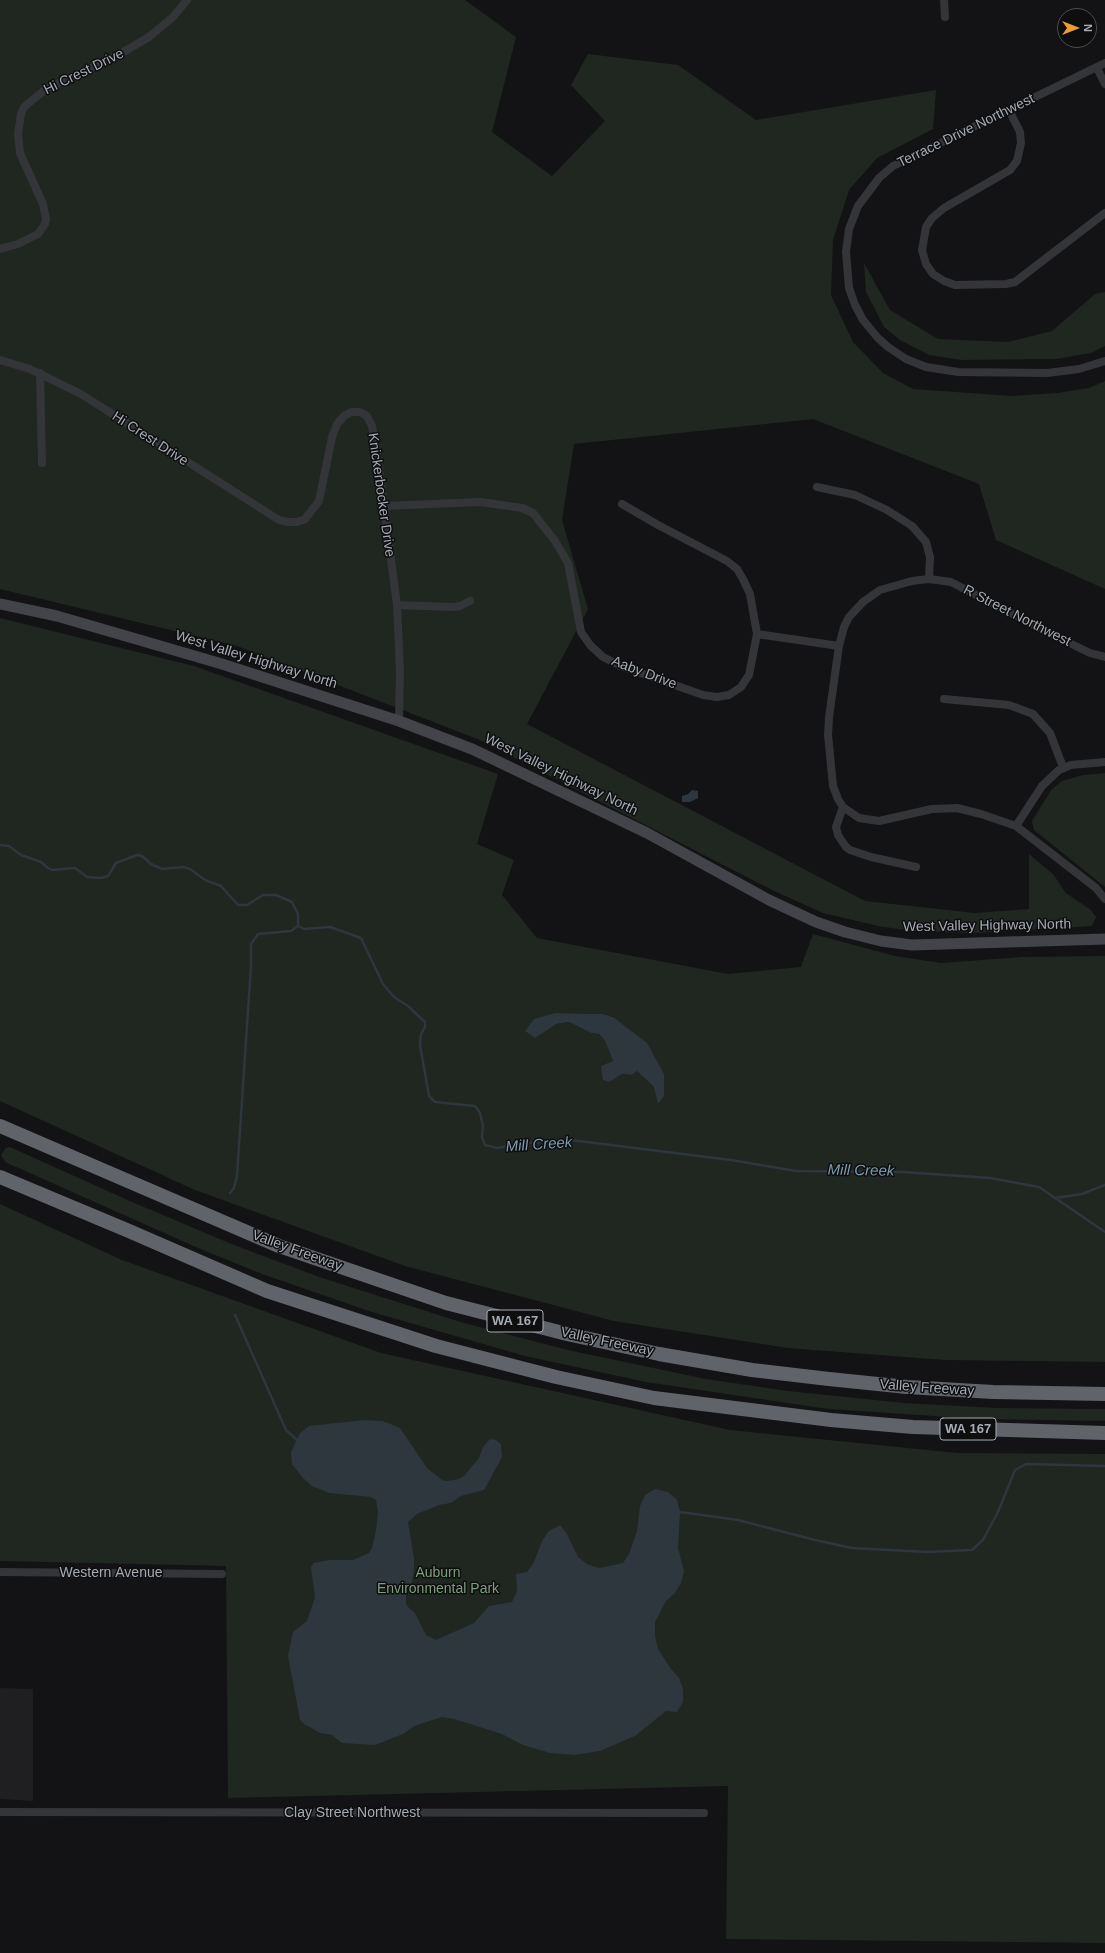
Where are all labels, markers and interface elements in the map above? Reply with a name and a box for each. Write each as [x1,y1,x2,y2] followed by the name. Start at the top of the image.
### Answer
[1057,8,1097,48] north arrow
[1082,24,1094,32] text: N
[41,45,127,99] street label: Hi Crest Drive
[895,91,1037,171] street label: Terrace Drive Northwest
[109,408,191,470] street label: Hi Crest Drive
[364,432,398,558] street label: Knickerbocker Drive
[961,582,1073,650] street label: R Street Northwest
[173,627,339,693] street label: West Valley Highway North
[609,653,679,693] street label: Aaby Drive
[482,731,640,819] street label: West Valley Highway North
[903,916,1071,936] street label: West Valley Highway North
[505,1134,573,1156] water label: Mill Creek
[828,1161,894,1181] water label: Mill Creek
[250,1227,344,1275] street label: Valley Freeway
[487,1310,543,1332] road number: WA 167
[559,1324,655,1360] street label: Valley Freeway
[879,1376,975,1400] street label: Valley Freeway
[940,1418,996,1440] road number: WA 167
[60,1565,162,1581] street label: Western Avenue
[377,1565,499,1598] park label: Auburn Environmental Park
[284,1805,420,1821] street label: Clay Street Northwest

